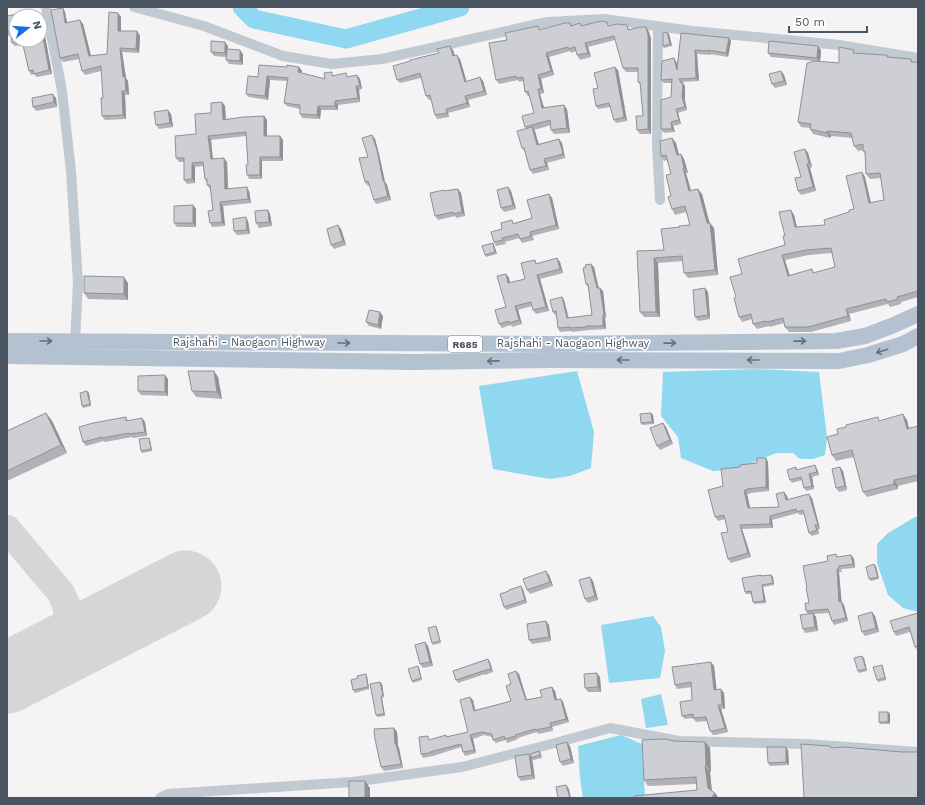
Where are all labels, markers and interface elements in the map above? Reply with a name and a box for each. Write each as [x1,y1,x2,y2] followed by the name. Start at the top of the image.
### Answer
[8,8,48,48] north arrow
[789,8,867,34] scale bar
[795,15,825,29] text: 50 m
[30,19,44,31] text: N
[173,336,326,349] street label: Rajshahi - Naogaon Highway
[448,336,482,352] road number: R685
[39,337,52,345] one-way arrow
[497,337,650,350] street label: Rajshahi - Naogaon Highway
[793,337,806,345] one-way arrow
[337,339,350,347] one-way arrow
[663,339,676,347] one-way arrow
[876,348,889,355] one-way arrow
[617,356,630,364] one-way arrow
[747,356,760,364] one-way arrow
[487,357,500,364] one-way arrow

